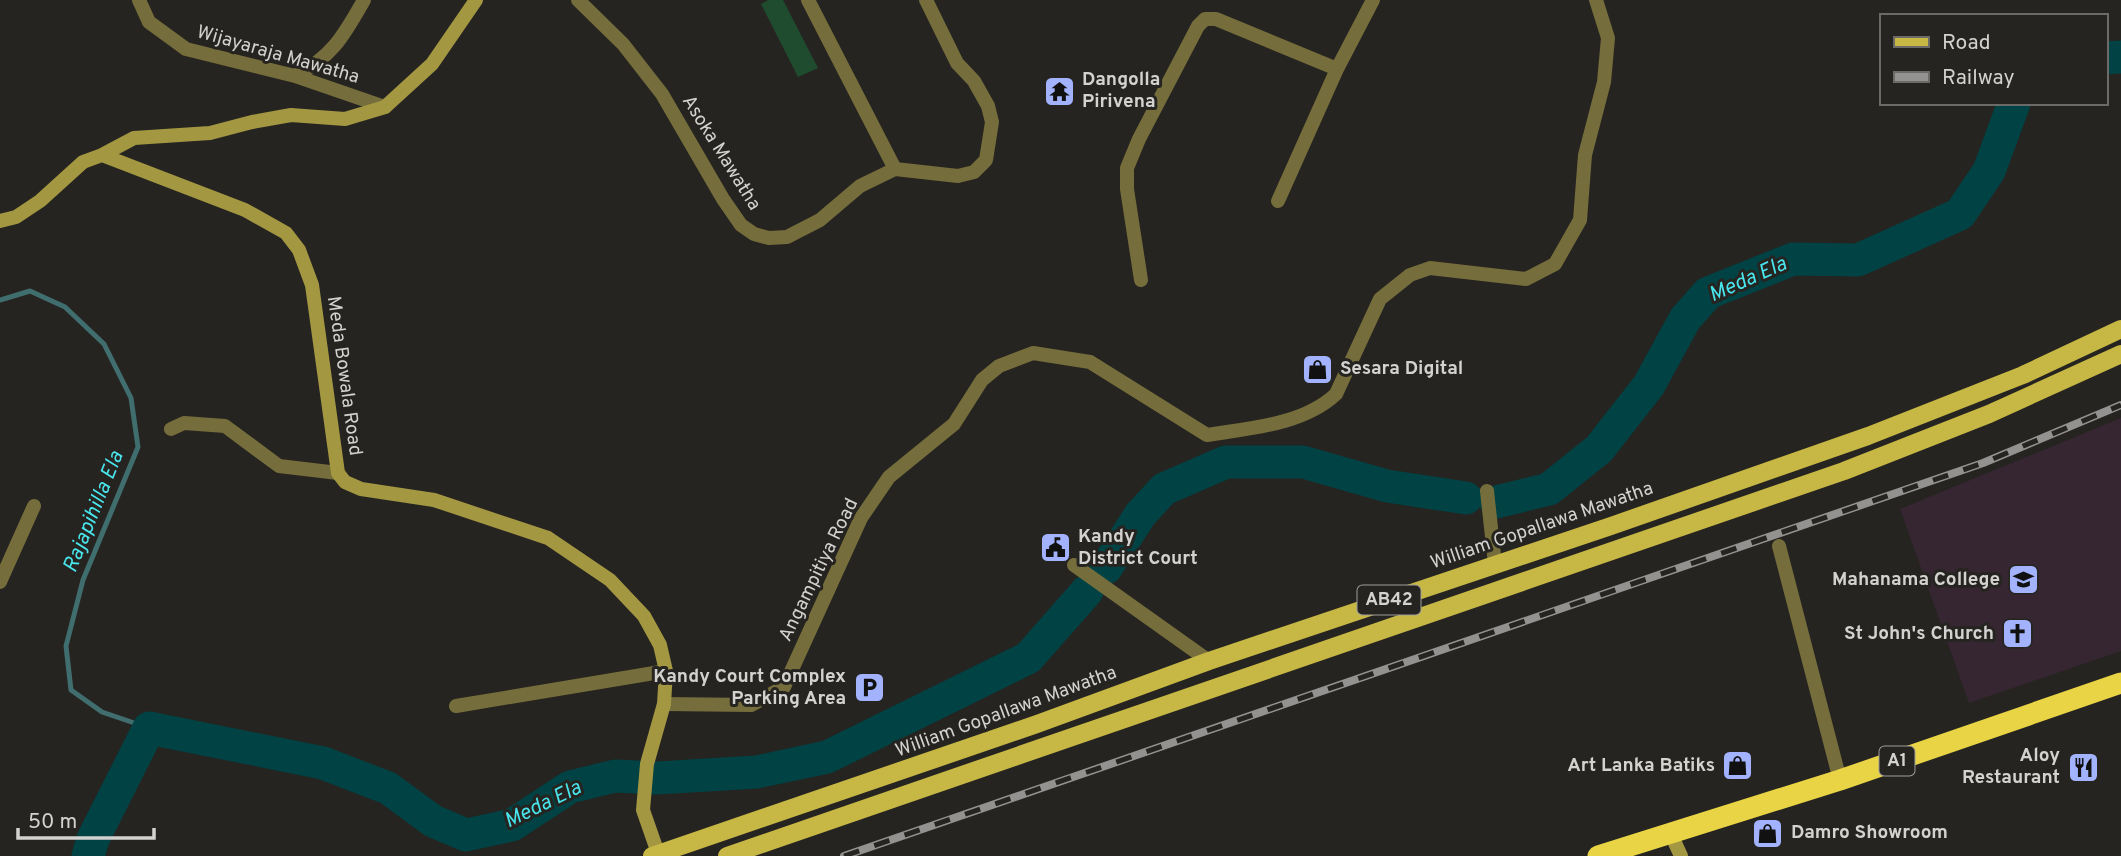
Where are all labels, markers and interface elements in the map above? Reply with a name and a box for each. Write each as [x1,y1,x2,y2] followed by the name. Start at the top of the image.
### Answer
[1880,14,2107,105] legend
[194,20,362,90] street label: Wijayaraja Mawatha
[1942,30,1991,57] text: Road
[1942,65,2015,92] text: Railway
[1082,68,1160,114] place label: Dangolla Pirivena
[1042,74,1076,108] temple icon: Dangolla Pirivena
[676,91,766,215] street label: Asoka Mawatha
[1705,251,1791,309] water label: Meda Ela
[321,295,367,457] street label: Meda Bowala Road
[1300,352,1334,386] shop icon: Sesara Digital
[1340,357,1463,381] place label: Sesara Digital
[57,447,131,577] water label: Rajapihilla Ela
[1428,477,1656,575] street label: William Gopallawa Mawatha
[774,494,864,646] street label: Angampitiya Road
[1078,525,1198,571] place label: Kandy District Court
[1038,531,1072,565] public building icon: Kandy District Court
[2006,563,2040,597] school or university icon: Mahanama College
[1832,568,2000,592] place label: Mahanama College
[1358,586,1420,614] road number: AB42
[2000,617,2034,651] church icon: St John's Church
[1844,622,1994,646] place label: St John's Church
[892,661,1120,763] street label: William Gopallawa Mawatha
[653,665,846,711] place label: Kandy Court Complex Parking Area
[852,671,886,705] parking icon: Kandy Court Complex Parking Area
[1962,744,2060,790] place label: Aloy Restaurant
[1880,746,1914,776] road number: A1
[1721,749,1755,783] shop icon: Art Lanka Batiks
[2066,750,2100,784] restaurant icon: Aloy Restaurant
[1567,754,1715,778] place label: Art Lanka Batiks
[500,775,586,835] water label: Meda Ela
[18,796,154,840] scale bar
[28,809,77,836] text: 50 m
[1751,816,1785,850] shop icon: Damro Showroom
[1791,821,1948,845] place label: Damro Showroom

